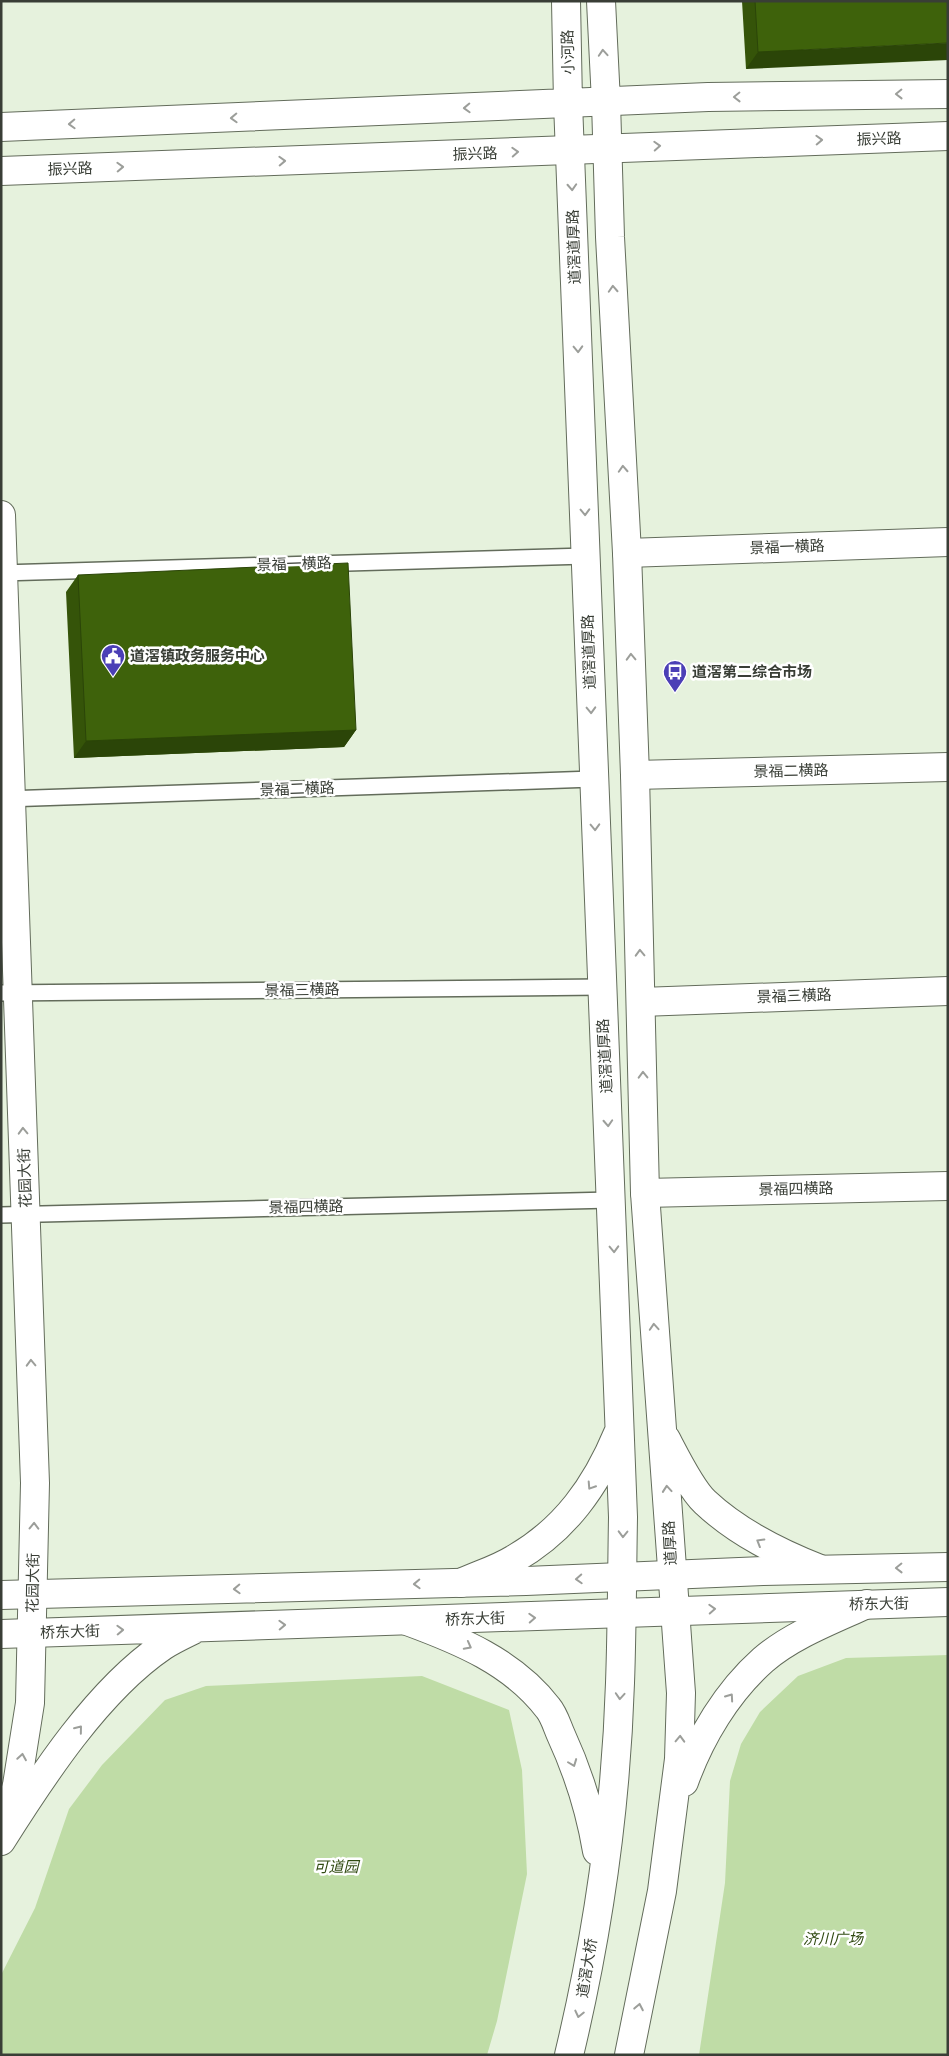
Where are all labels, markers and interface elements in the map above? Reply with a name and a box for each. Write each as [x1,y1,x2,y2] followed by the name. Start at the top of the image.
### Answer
[559,29,577,75] street label: 小河路
[598,49,609,57] one-way arrow
[895,89,902,99] one-way arrow
[732,92,740,102] one-way arrow
[462,103,470,113] one-way arrow
[230,112,238,123] one-way arrow
[68,119,76,130] one-way arrow
[856,129,902,149] street label: 振兴路
[816,135,824,146] one-way arrow
[653,141,661,152] one-way arrow
[452,144,498,164] street label: 振兴路
[511,147,519,158] one-way arrow
[279,156,287,167] one-way arrow
[47,159,93,179] street label: 振兴路
[116,162,124,172] one-way arrow
[566,183,577,191] one-way arrow
[564,209,584,285] street label: 道滘道厚路
[608,285,619,293] one-way arrow
[573,346,584,354] one-way arrow
[617,465,628,473] one-way arrow
[579,508,590,516] one-way arrow
[749,537,825,557] street label: 景福一横路
[256,554,332,574] street label: 景福一横路
[579,614,599,690] street label: 道滘道厚路
[100,643,126,677] public building icon: 道滘镇政务服务中心
[130,647,265,665] place label: 道滘镇政务服务中心
[626,652,636,660] one-way arrow
[662,659,688,693] bus stop icon: 道滘第二综合市场
[692,663,812,681] place label: 道滘第二综合市场
[586,706,596,714] one-way arrow
[753,761,829,781] street label: 景福二横路
[259,779,335,799] street label: 景福二横路
[590,824,601,832] one-way arrow
[635,949,645,956] one-way arrow
[264,980,340,1000] street label: 景福三横路
[756,986,832,1006] street label: 景福三横路
[594,1018,616,1094] street label: 道滘道厚路
[638,1070,648,1078] one-way arrow
[603,1120,613,1128] one-way arrow
[18,1126,29,1134] one-way arrow
[15,1148,35,1208] street label: 花园大街
[758,1179,834,1199] street label: 景福四横路
[268,1197,344,1217] street label: 景福四横路
[608,1245,619,1253] one-way arrow
[649,1323,660,1331] one-way arrow
[26,1359,36,1366] one-way arrow
[588,1481,597,1490] one-way arrow
[661,1485,672,1493] one-way arrow
[660,1520,680,1566] street label: 道厚路
[29,1521,39,1529] one-way arrow
[618,1530,628,1538] one-way arrow
[757,1538,766,1548] one-way arrow
[23,1553,43,1613] street label: 花园大街
[895,1563,902,1573] one-way arrow
[575,1573,583,1584] one-way arrow
[413,1579,420,1589] one-way arrow
[233,1584,240,1594] one-way arrow
[849,1594,909,1614] street label: 桥东大街
[708,1604,716,1615] one-way arrow
[445,1609,505,1629] street label: 桥东大街
[529,1612,537,1623] one-way arrow
[279,1620,287,1631] one-way arrow
[40,1622,100,1642] street label: 桥东大街
[116,1625,124,1635] one-way arrow
[463,1640,472,1650] one-way arrow
[614,1692,625,1700] one-way arrow
[724,1693,733,1702] one-way arrow
[74,1726,82,1735] one-way arrow
[675,1734,685,1742] one-way arrow
[16,1753,26,1762] one-way arrow
[567,1758,578,1767] one-way arrow
[313,1858,360,1876] park label: 可道园
[803,1930,865,1948] park label: 济川广场
[573,1937,601,1999] street label: 道滘大桥
[634,2003,644,2012] one-way arrow
[574,2010,585,2019] one-way arrow

